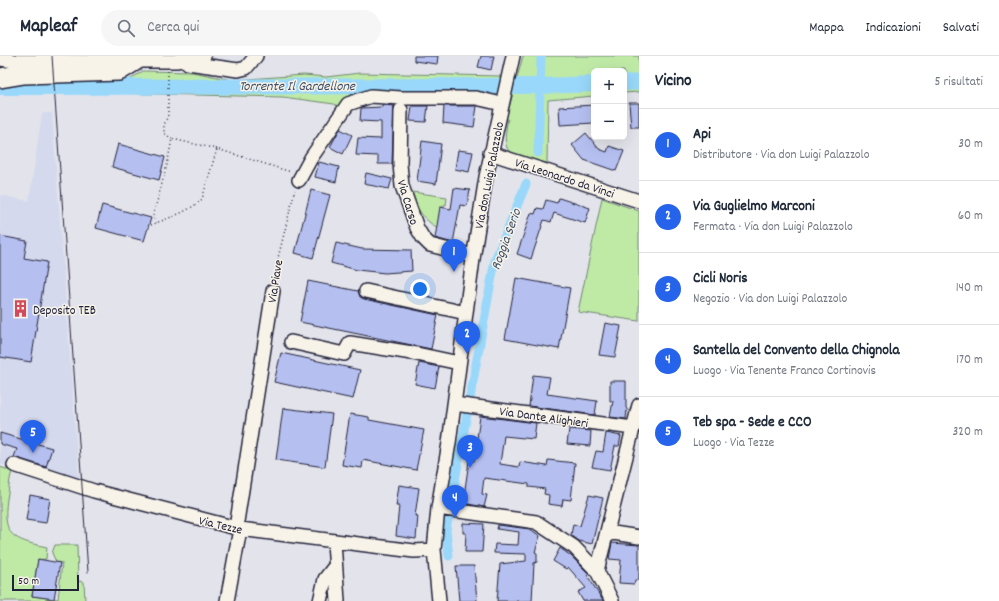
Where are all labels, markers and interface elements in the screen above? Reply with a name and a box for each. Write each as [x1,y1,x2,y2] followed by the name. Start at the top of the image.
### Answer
[101,10,381,46] search box
[20,14,77,41] text: Mapleaf
[115,17,137,39] icon: search
[147,17,199,39] text: Cerca qui
[809,18,844,38] text: Mappa
[866,18,921,38] text: Indicazioni
[943,18,979,38] text: Salvati
[591,68,627,140] map controls
[591,68,627,104] button: +
[655,70,692,94] text: Vicino
[935,73,983,92] text: 5 risultati
[239,77,356,97] water label: Torrente Il Gardellone
[591,104,627,140] button: −
[471,120,510,231] street label: Via don Luigi Palazzolo
[693,124,711,146] text: Api
[667,135,669,154] text: 1
[958,135,983,154] text: 30 m
[693,146,870,165] text: Distributore · Via don Luigi Palazzolo
[512,154,617,205] street label: Via Leonardo da Vinci
[391,178,423,228] street label: Via Carso
[693,196,815,218] text: Via Guglielmo Marconi
[487,205,527,273] water label: Roggia Serio
[665,207,671,226] text: 2
[958,207,983,226] text: 60 m
[693,218,853,237] text: Fermata · Via don Luigi Palazzolo
[441,239,467,272] pin: 1
[264,258,289,304] street label: Via Piave
[693,268,748,290] text: Cicli Noris
[410,279,430,299] your location
[665,279,671,298] text: 3
[956,279,983,298] text: 140 m
[693,290,847,309] text: Negozio · Via don Luigi Palazzolo
[10,299,30,319] building icon: Deposito TEB
[33,302,96,321] place label: Deposito TEB
[454,321,480,354] pin: 2
[693,340,899,362] text: Santella del Convento della Chignola
[665,351,671,370] text: 4
[956,351,983,370] text: 170 m
[693,362,876,381] text: Luogo · Via Tenente Franco Cortinovis
[498,403,590,434] street label: Via Dante Alighieri
[693,412,812,434] text: Teb spa - Sede e CCO
[20,420,46,453] pin: 5
[665,423,671,442] text: 5
[953,423,983,442] text: 320 m
[693,434,774,453] text: Luogo · Via Tezze
[457,435,483,468] pin: 3
[442,485,468,518] pin: 4
[197,512,244,541] street label: Via Tezze
[12,573,79,592] scale bar
[18,574,39,590] text: 50 m

